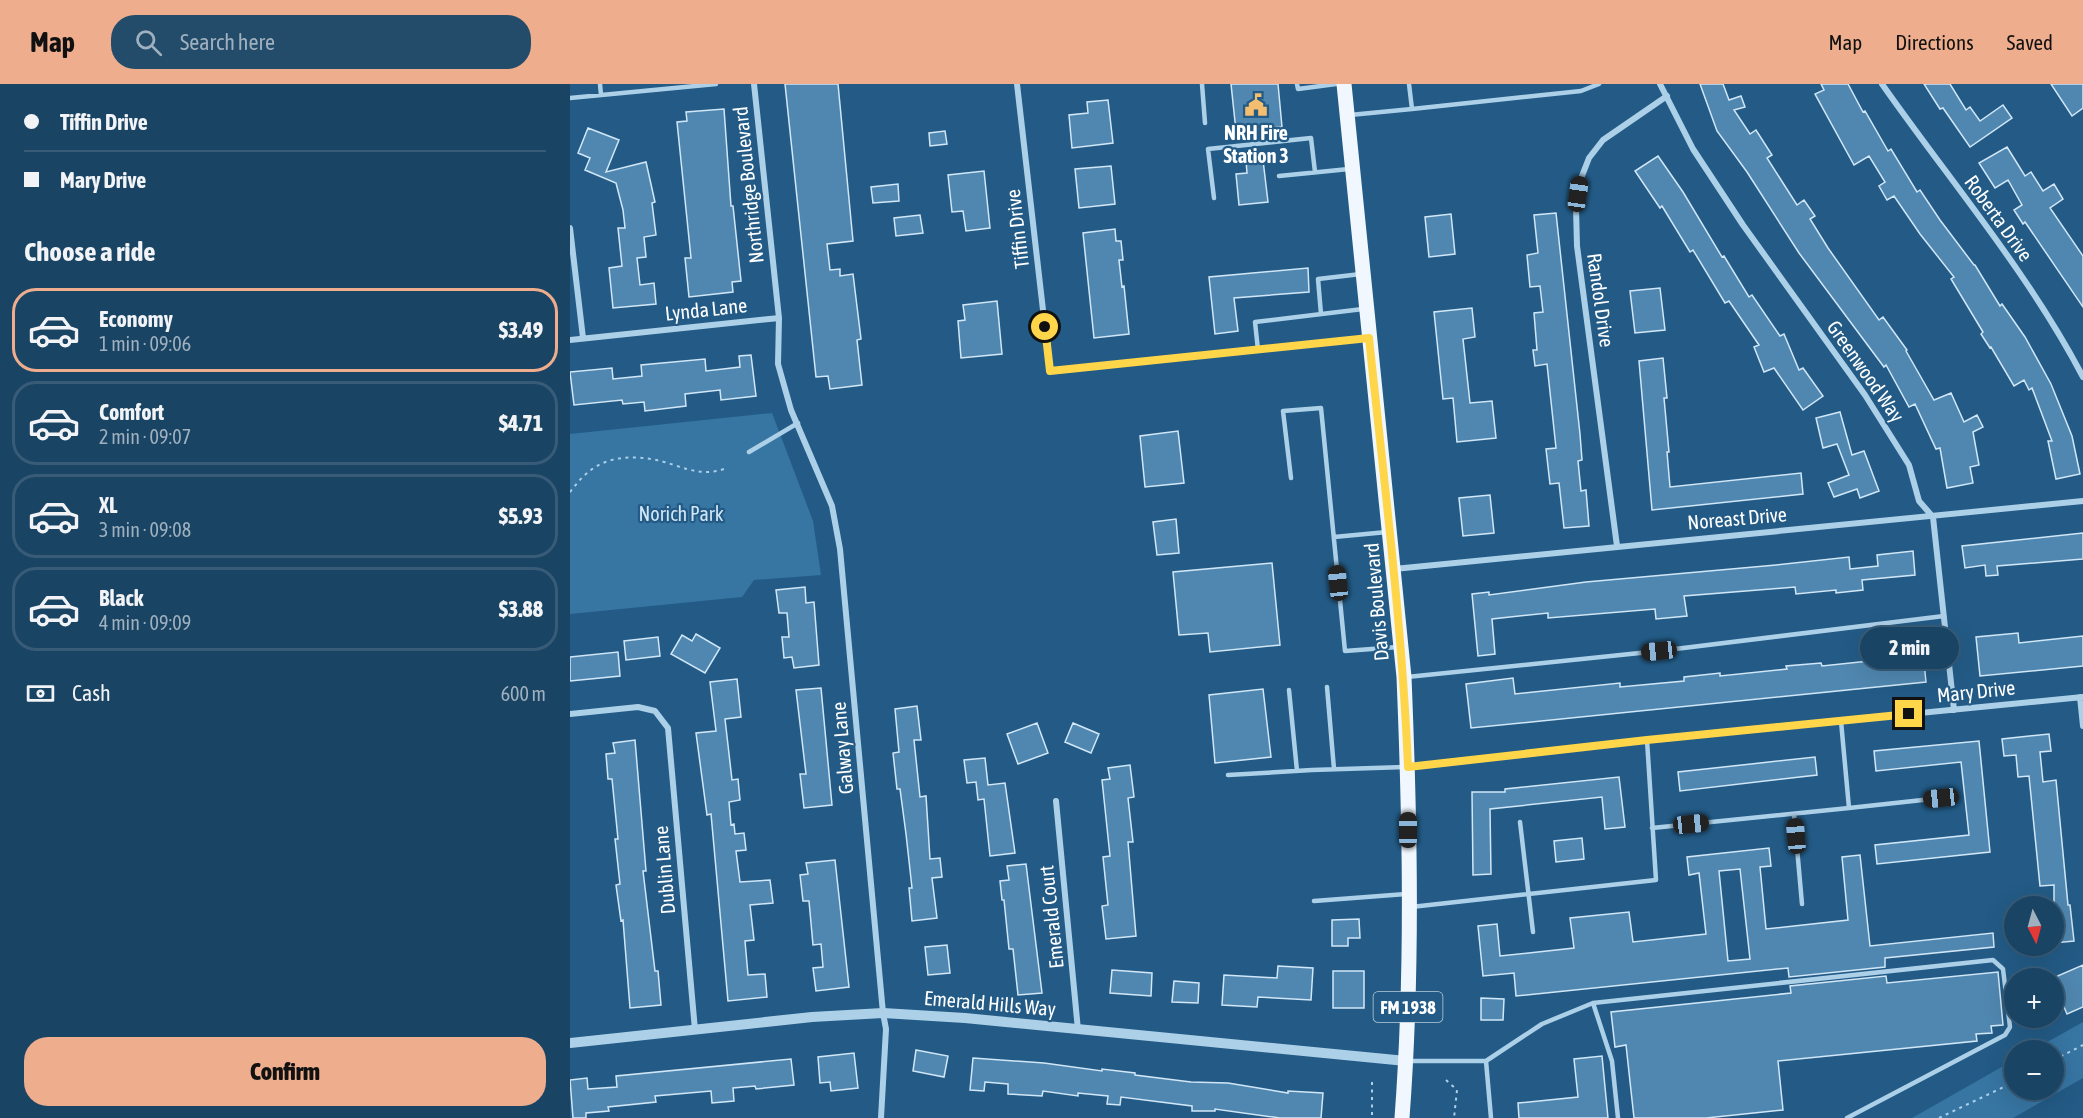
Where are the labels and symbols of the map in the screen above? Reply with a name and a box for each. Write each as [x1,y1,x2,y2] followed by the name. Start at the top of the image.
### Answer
[1243,92,1269,118] public building icon: NRH Fire Station 3
[728,105,768,265] street label: Northridge Boulevard
[1223,121,1289,167] place label: NRH Fire Station 3
[1960,171,2038,265] street label: Roberta Drive
[1567,175,1589,213] car
[1001,188,1033,270] street label: Tiffin Drive
[1583,251,1619,349] street label: Randol Drive
[664,293,748,325] street label: Lynda Lane
[1031,313,1058,340] route start
[1823,316,1909,426] street label: Greenwood Way
[639,502,724,525] park label: Norich Park
[1686,502,1788,534] street label: Noreast Drive
[1359,542,1393,662] street label: Davis Boulevard
[1327,564,1349,602] car
[1860,627,1958,669] callout: 2 min
[1640,640,1678,662] car
[1936,675,2016,707] street label: Mary Drive
[1895,700,1922,727] route end
[826,701,858,795] street label: Galway Lane
[1922,787,1960,809] car
[1399,812,1417,848] car
[1672,813,1710,835] car
[1785,817,1807,855] car
[649,825,679,915] street label: Dublin Lane
[1034,864,1068,970] street label: Emerald Court
[2004,896,2064,956] north arrow
[923,986,1057,1020] street label: Emerald Hills Way
[1374,992,1442,1022] road number: FM 1938

